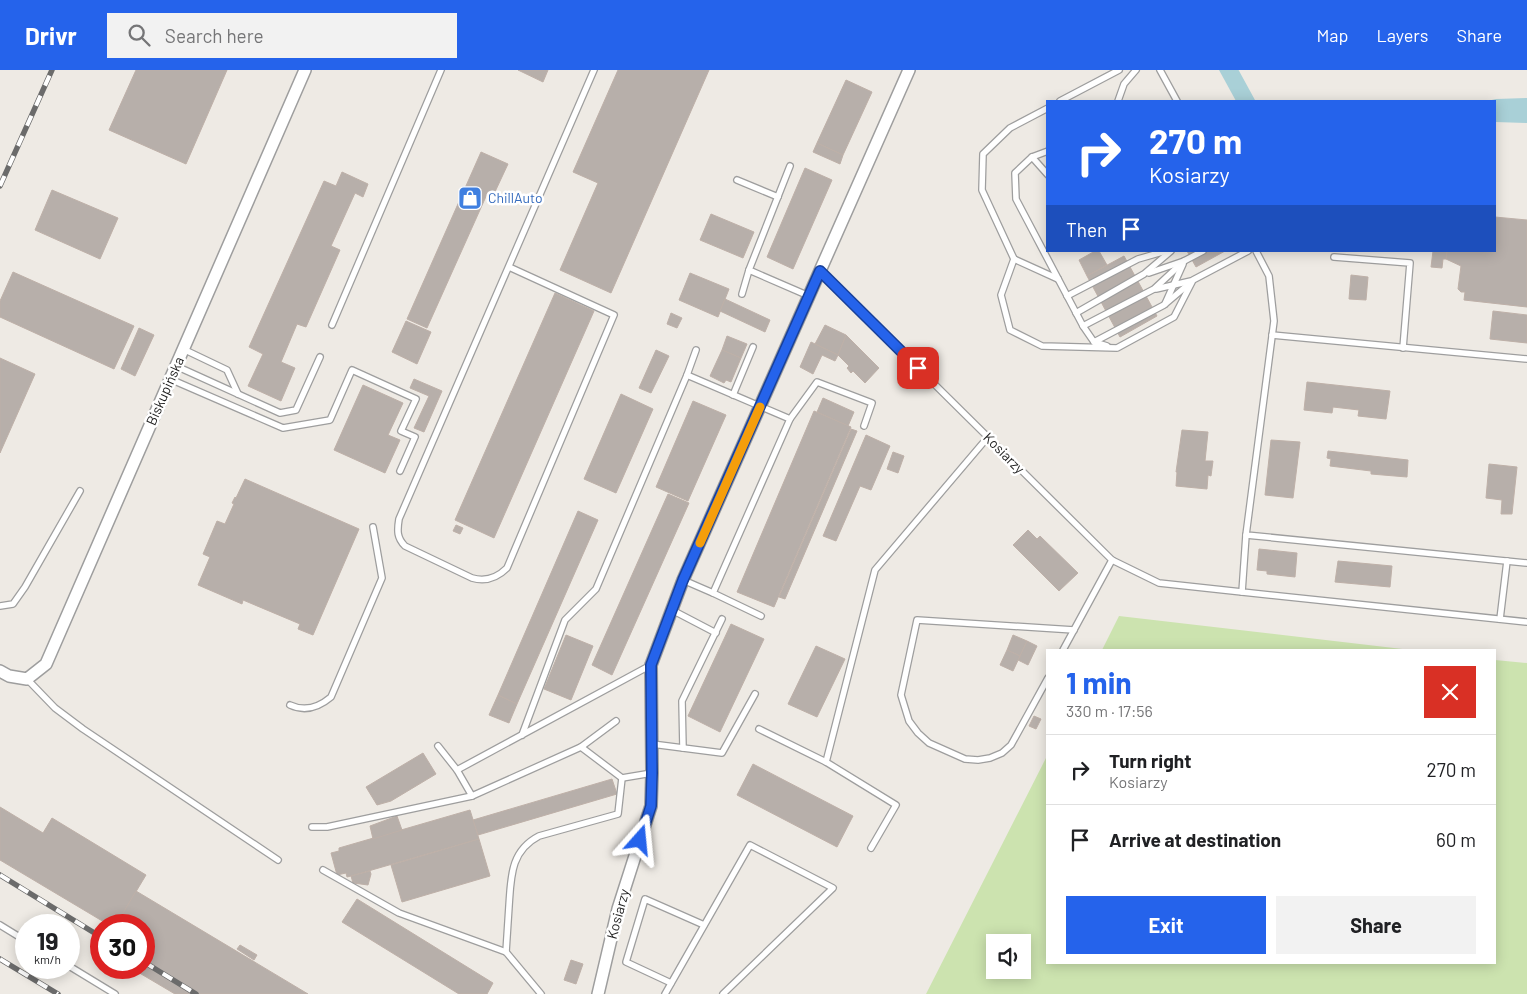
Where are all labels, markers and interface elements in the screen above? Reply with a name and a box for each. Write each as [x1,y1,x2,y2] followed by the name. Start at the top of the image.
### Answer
[107,13,457,58] search box
[25,21,77,50] text: Drivr
[125,21,153,49] icon: search
[165,24,264,47] text: Search here
[1316,24,1348,46] text: Map
[1376,24,1429,46] text: Layers
[1457,24,1502,46] text: Share
[1149,119,1242,161] text: 270 m
[1066,120,1131,185] icon: right
[1149,161,1230,187] text: Kosiarzy
[457,185,483,211] shop icon: ChillAuto
[488,189,543,206] place label: ChillAuto
[1117,215,1145,243] icon: arrive
[1066,218,1107,241] text: Then
[897,347,939,389] pin
[142,354,187,428] street label: Biskupińska
[904,354,932,382] icon: arrive
[980,429,1029,477] street label: Kosiarzy
[1066,664,1132,700] text: 1 min
[1424,666,1476,718] button: close
[1066,701,1153,720] text: 330 m · 17:56
[1109,749,1191,772] text: Turn right
[1066,756,1094,784] icon: right
[1427,758,1476,781] text: 270 m
[1109,772,1168,791] text: Kosiarzy
[613,813,665,865] position arrow
[1066,826,1094,854] icon: arrive
[1109,828,1281,851] text: Arrive at destination
[1436,828,1476,851] text: 60 m
[603,886,632,941] street label: Kosiarzy
[1066,896,1266,954] button: Exit
[1276,896,1476,954] button: Share
[90,914,155,979] speed limit sign: 30
[36,925,59,955] text: 19
[986,934,1031,979] map controls
[986,934,1031,979] button: sound
[34,952,61,966] text: km/h

